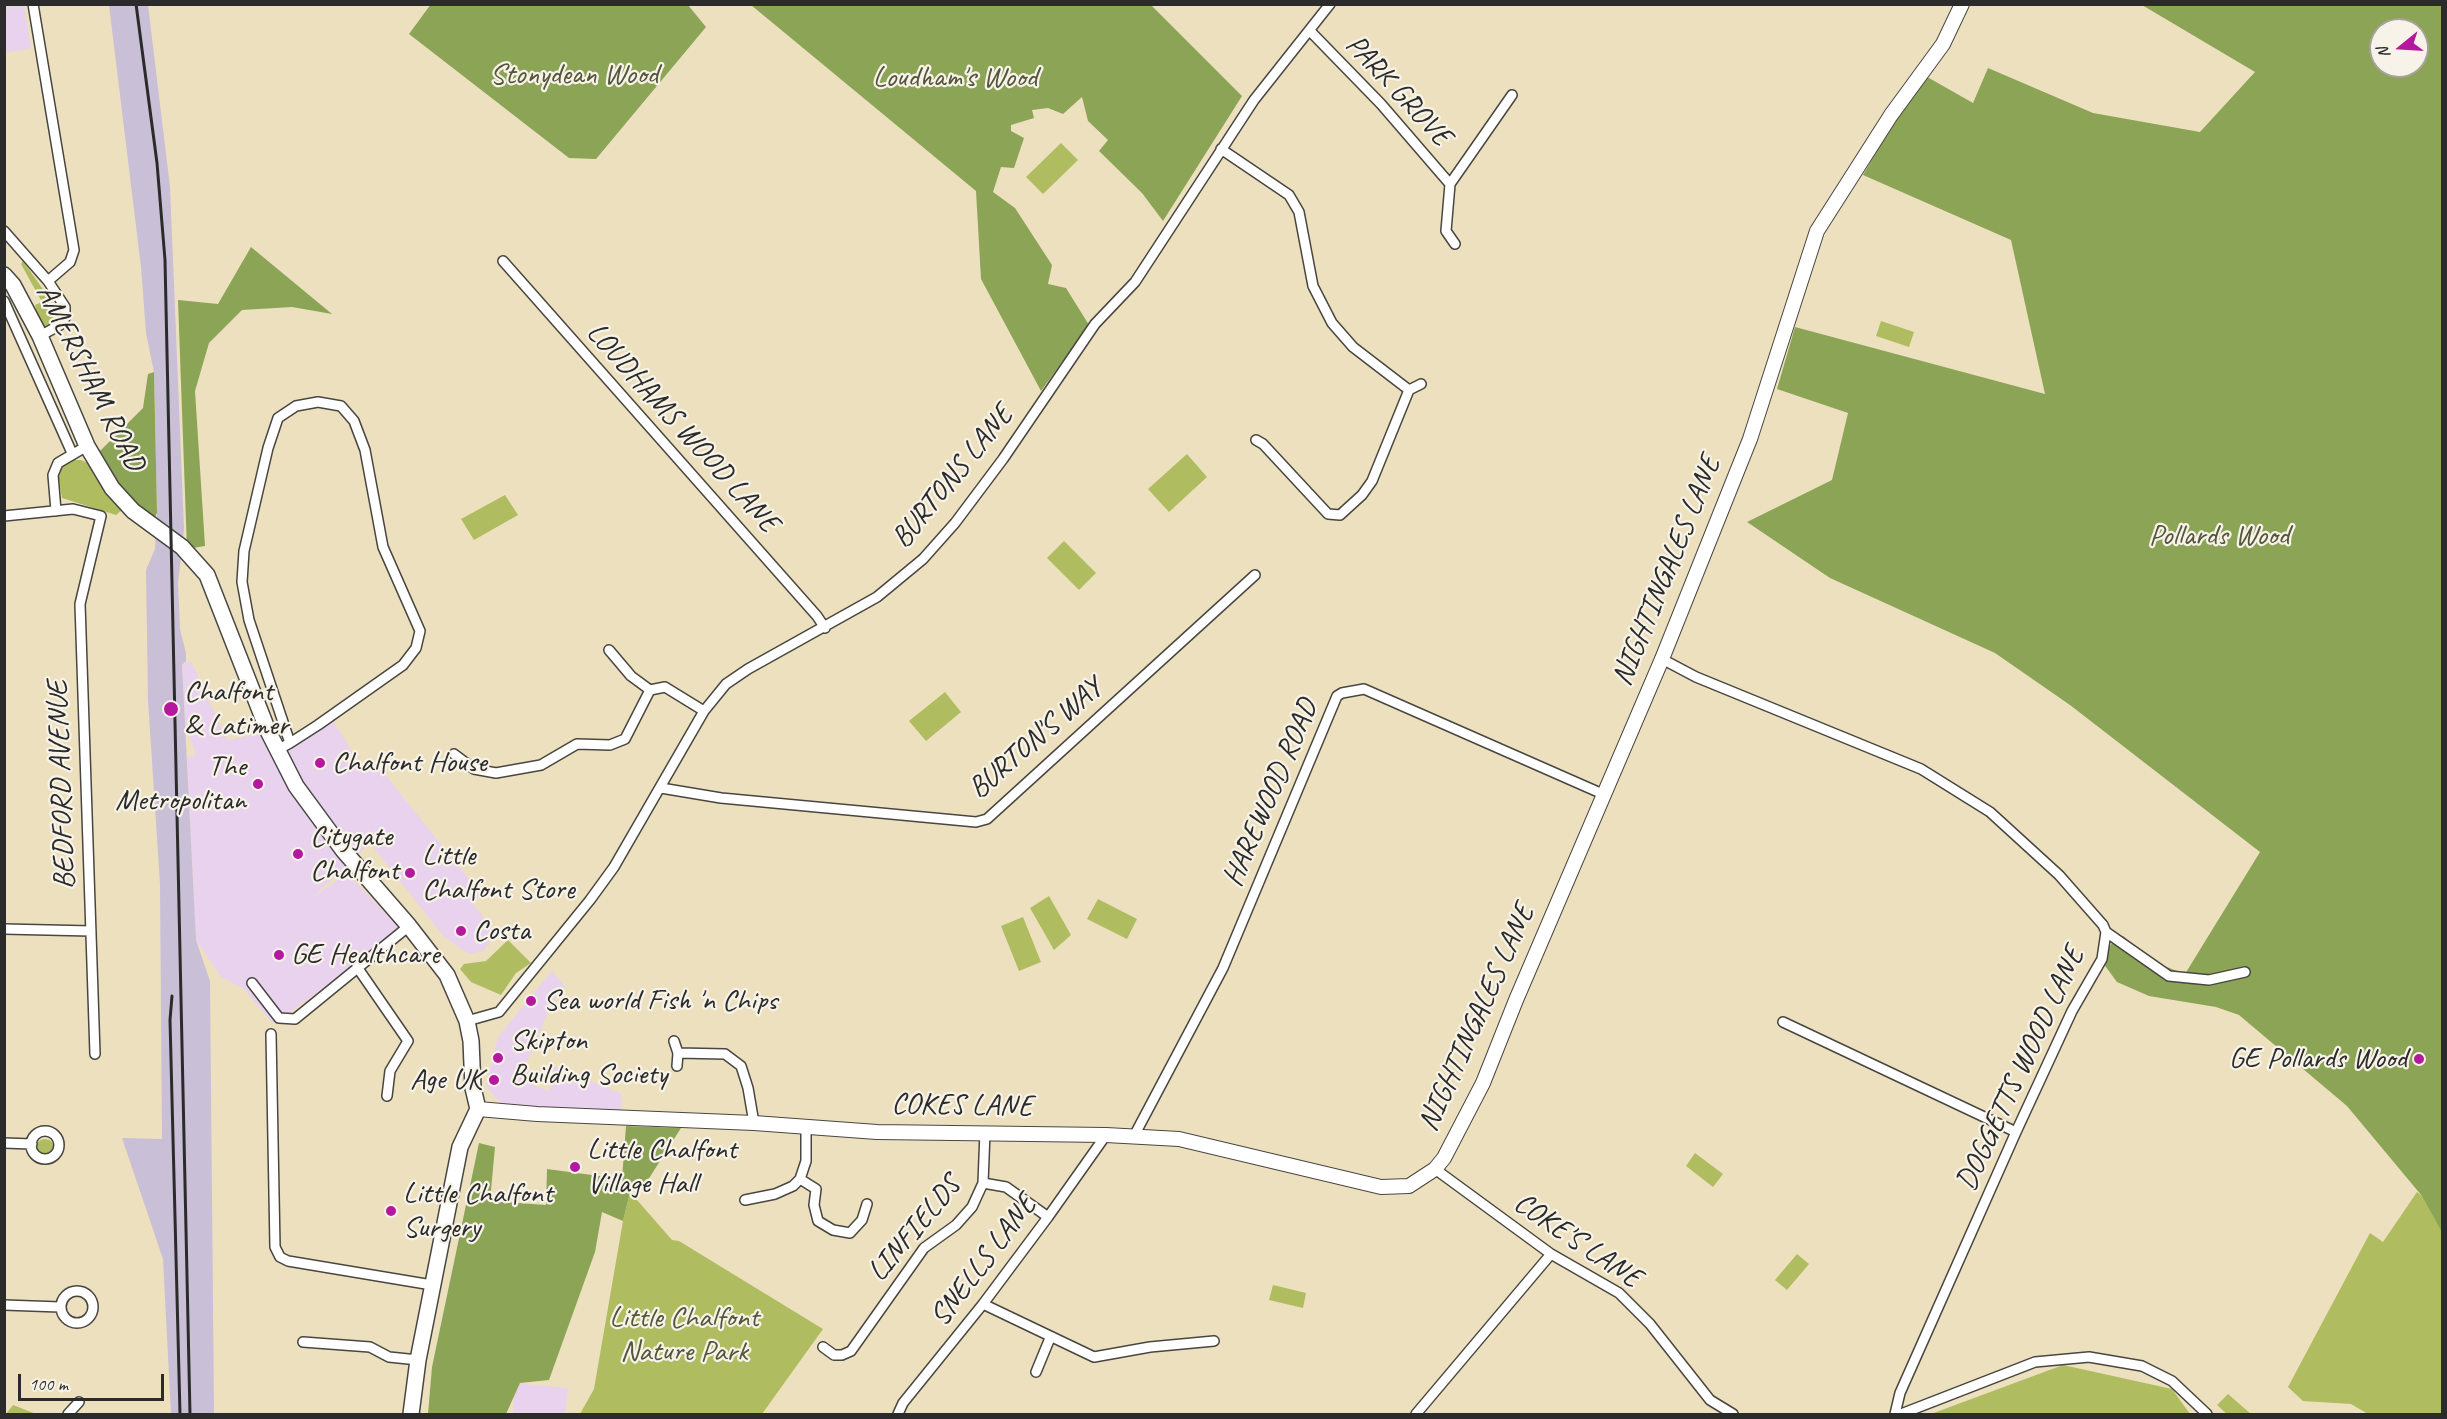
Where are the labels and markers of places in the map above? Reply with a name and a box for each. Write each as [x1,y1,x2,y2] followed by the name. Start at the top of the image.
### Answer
[184,674,289,744] place label: Chalfont & Latimer
[162,700,180,718] marker: Chalfont & Latimer
[332,745,487,781] place label: Chalfont House
[115,749,246,819] place label: The Metropolitan
[313,756,327,770] marker: Chalfont House
[251,777,265,791] marker: The Metropolitan
[310,819,399,890] place label: Citygate Chalfont
[422,838,575,908] place label: Little Chalfont Store
[291,847,305,861] marker: Citygate Chalfont
[403,866,417,880] marker: Little Chalfont Store
[473,913,530,949] place label: Costa
[454,924,468,938] marker: Costa
[291,937,440,973] place label: GE Healthcare
[272,948,286,962] marker: GE Healthcare
[543,983,777,1019] place label: Sea world Fish 'n Chips
[524,994,538,1008] marker: Sea world Fish 'n Chips
[510,1023,667,1094] place label: Skipton Building Society
[2229,1041,2407,1077] place label: GE Pollards Wood
[491,1051,505,1065] marker: Skipton Building Society
[2412,1052,2426,1066] marker: GE Pollards Wood
[410,1062,482,1098] place label: Age UK
[487,1073,501,1087] marker: Age UK
[587,1132,737,1202] place label: Little Chalfont Village Hall
[568,1160,582,1174] marker: Little Chalfont Village Hall
[403,1176,553,1246] place label: Little Chalfont Surgery
[384,1204,398,1218] marker: Little Chalfont Surgery

